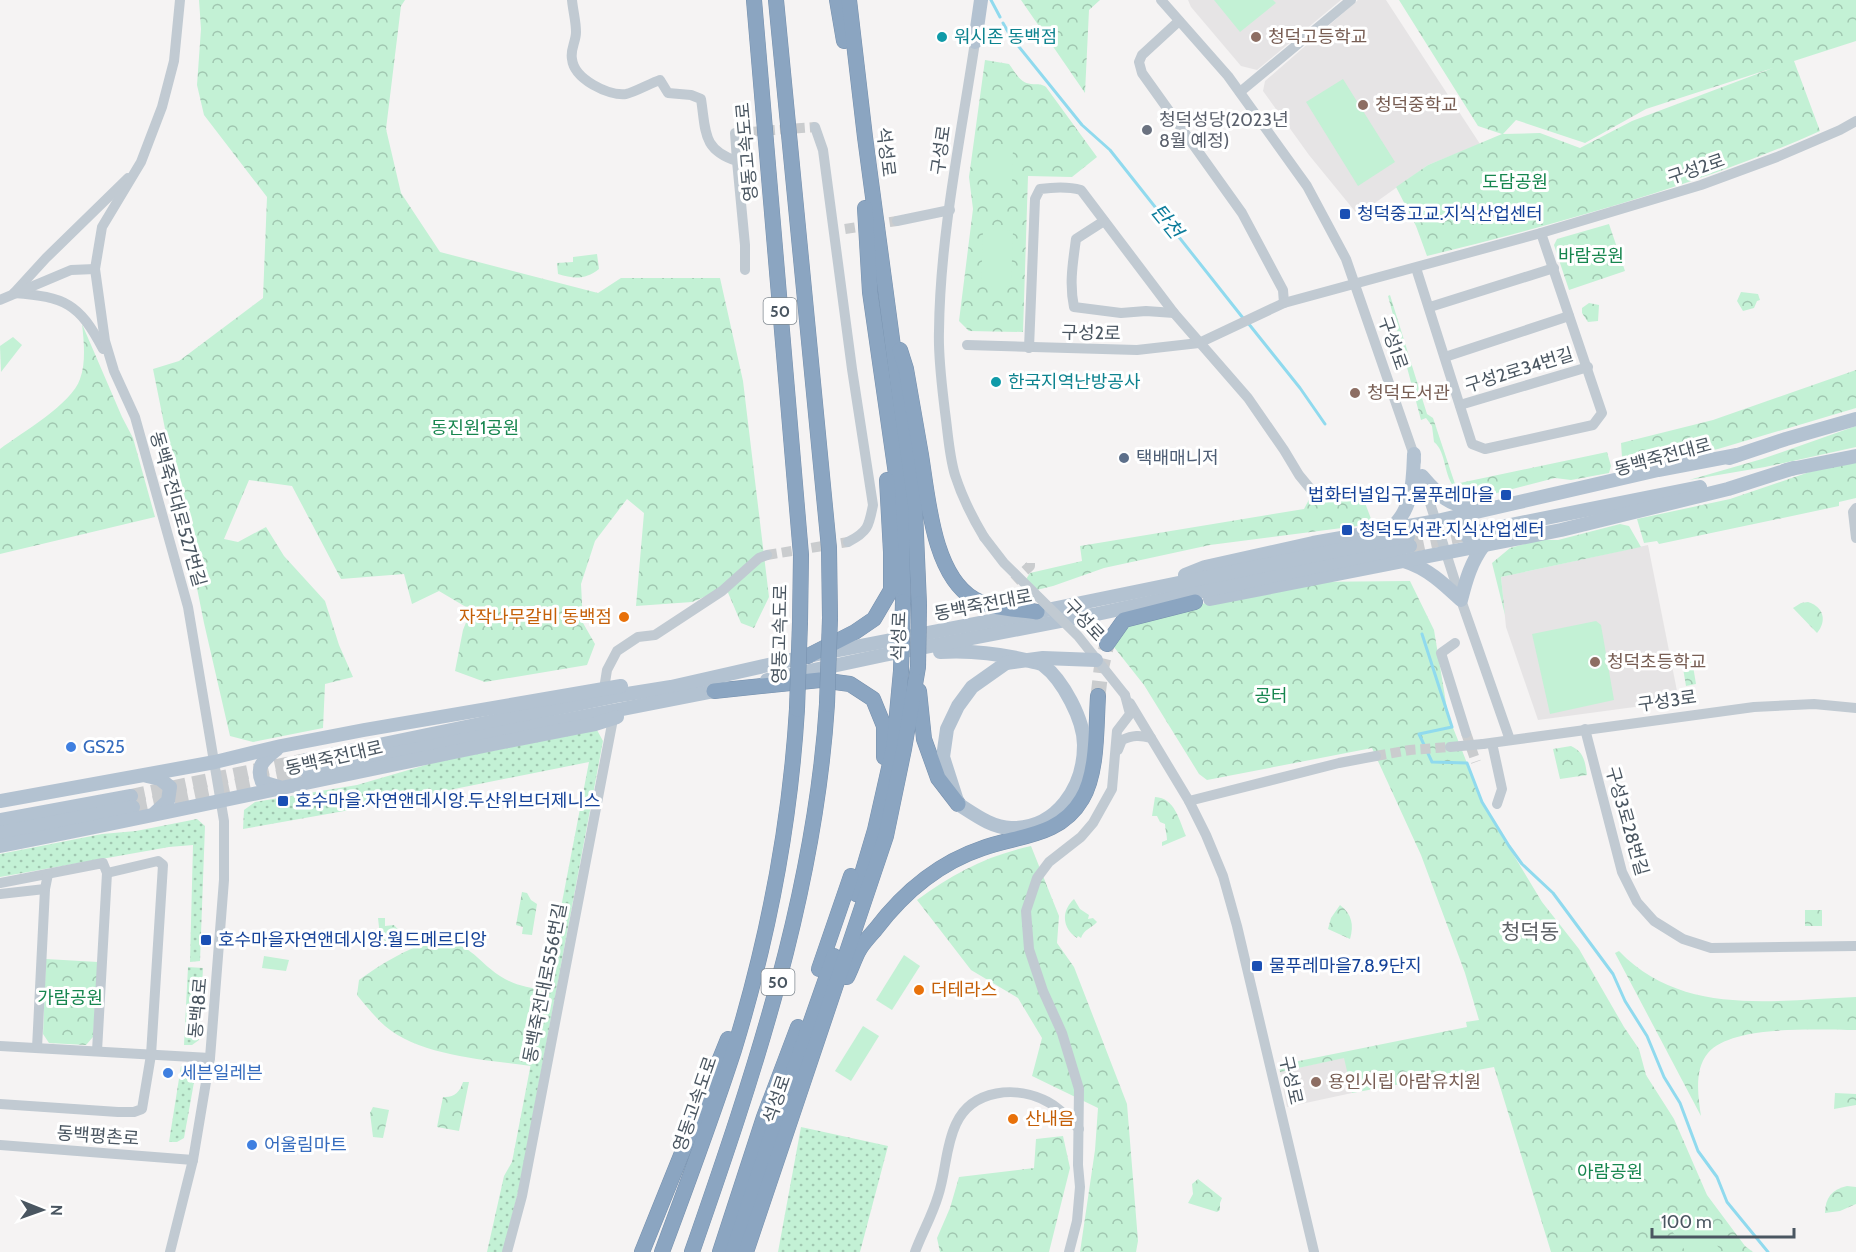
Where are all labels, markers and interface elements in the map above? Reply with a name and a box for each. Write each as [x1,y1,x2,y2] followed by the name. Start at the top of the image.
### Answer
[954,26,1057,48] place label: 워시존 동백점
[1268,26,1367,48] place label: 청덕고등학교
[935,30,949,44] marker: 워시존 동백점
[1249,30,1263,44] marker: 청덕고등학교
[1375,94,1458,116] place label: 청덕중학교
[1356,98,1370,112] marker: 청덕중학교
[732,102,762,202] street label: 영동고속도로
[1159,109,1289,152] place label: 청덕성당(2023년 8월 예정)
[1140,123,1154,137] marker: 청덕성당(2023년 8월 예정)
[927,124,955,176] street label: 구성로
[872,126,900,178] street label: 석성로
[1664,149,1728,189] street label: 구성2로
[1482,171,1548,193] park label: 도담공원
[1146,199,1190,245] water label: 탄천
[1357,203,1543,225] place label: 청덕중고교.지식산업센터
[1338,207,1352,221] marker: 청덕중고교.지식산업센터
[1558,245,1624,267] park label: 바람공원
[764,298,796,324] road number: 50
[1374,313,1412,373] street label: 구성1로
[1061,321,1121,345] street label: 구성2로
[1462,343,1576,397] street label: 구성2로34번길
[1008,371,1141,393] place label: 한국지역난방공사
[989,375,1003,389] marker: 한국지역난방공사
[1367,382,1450,404] place label: 청덕도서관
[1348,386,1362,400] marker: 청덕도서관
[431,417,519,439] park label: 동진원1공원
[145,429,211,589] street label: 동백죽전대로527번길
[1612,434,1714,480] street label: 동백죽전대로
[1136,447,1219,469] place label: 택배매니저
[1117,451,1131,465] marker: 택배매니저
[1308,484,1494,506] place label: 법화터널입구.물푸레마을
[1499,488,1513,502] marker: 법화터널입구.물푸레마을
[1359,519,1545,541] place label: 청덕도서관.지식산업센터
[1340,523,1354,537] marker: 청덕도서관.지식산업센터
[768,584,792,684] street label: 영동고속도로
[932,585,1034,625] street label: 동백죽전대로
[1059,594,1109,646] street label: 구성로
[459,606,612,628] place label: 자작나무갈비 동백점
[617,610,631,624] marker: 자작나무갈비 동백점
[887,611,911,661] street label: 석성로
[1607,651,1706,673] place label: 청덕초등학교
[1588,655,1602,669] marker: 청덕초등학교
[1254,685,1288,707] park label: 공터
[1636,686,1698,716] street label: 구성3로
[83,736,125,758] place label: GS25
[283,736,385,780] street label: 동백죽전대로
[64,740,78,754] marker: GS25
[1601,764,1653,878] street label: 구성3로28번길
[295,790,601,812] place label: 호수마을.자연앤데시앙.두산위브더제니스
[276,794,290,808] marker: 호수마을.자연앤데시앙.두산위브더제니스
[519,901,571,1065] street label: 동백죽전대로556번길
[1501,919,1559,944] district label: 청덕동
[218,929,487,951] place label: 호수마을자연앤데시앙.월드메르디앙
[199,933,213,947] marker: 호수마을자연앤데시앙.월드메르디앙
[1269,955,1422,977] place label: 물푸레마을7.8.9단지
[1250,959,1264,973] marker: 물푸레마을7.8.9단지
[762,969,794,995] road number: 50
[184,977,212,1039] street label: 동백8로
[931,979,997,1001] place label: 더테라스
[912,983,926,997] marker: 더테라스
[37,987,103,1009] park label: 가람공원
[668,1053,722,1155] street label: 영동고속도로
[1275,1053,1307,1107] street label: 구성로
[180,1062,263,1084] place label: 세븐일레븐
[161,1066,175,1080] marker: 세븐일레븐
[1328,1071,1481,1093] place label: 용인시립 아람유치원
[759,1072,795,1126] street label: 석성로
[1309,1075,1323,1089] marker: 용인시립 아람유치원
[1025,1108,1075,1130] place label: 산내음
[1006,1112,1020,1126] marker: 산내음
[56,1122,140,1150] street label: 동백평촌로
[264,1134,347,1156] place label: 어울림마트
[245,1138,259,1152] marker: 어울림마트
[1577,1161,1643,1183] park label: 아람공원
[12,1180,72,1240] north arrow
[1652,1201,1794,1239] scale bar
[47,1204,66,1216] text: N
[1661,1211,1712,1233] text: 100 m

